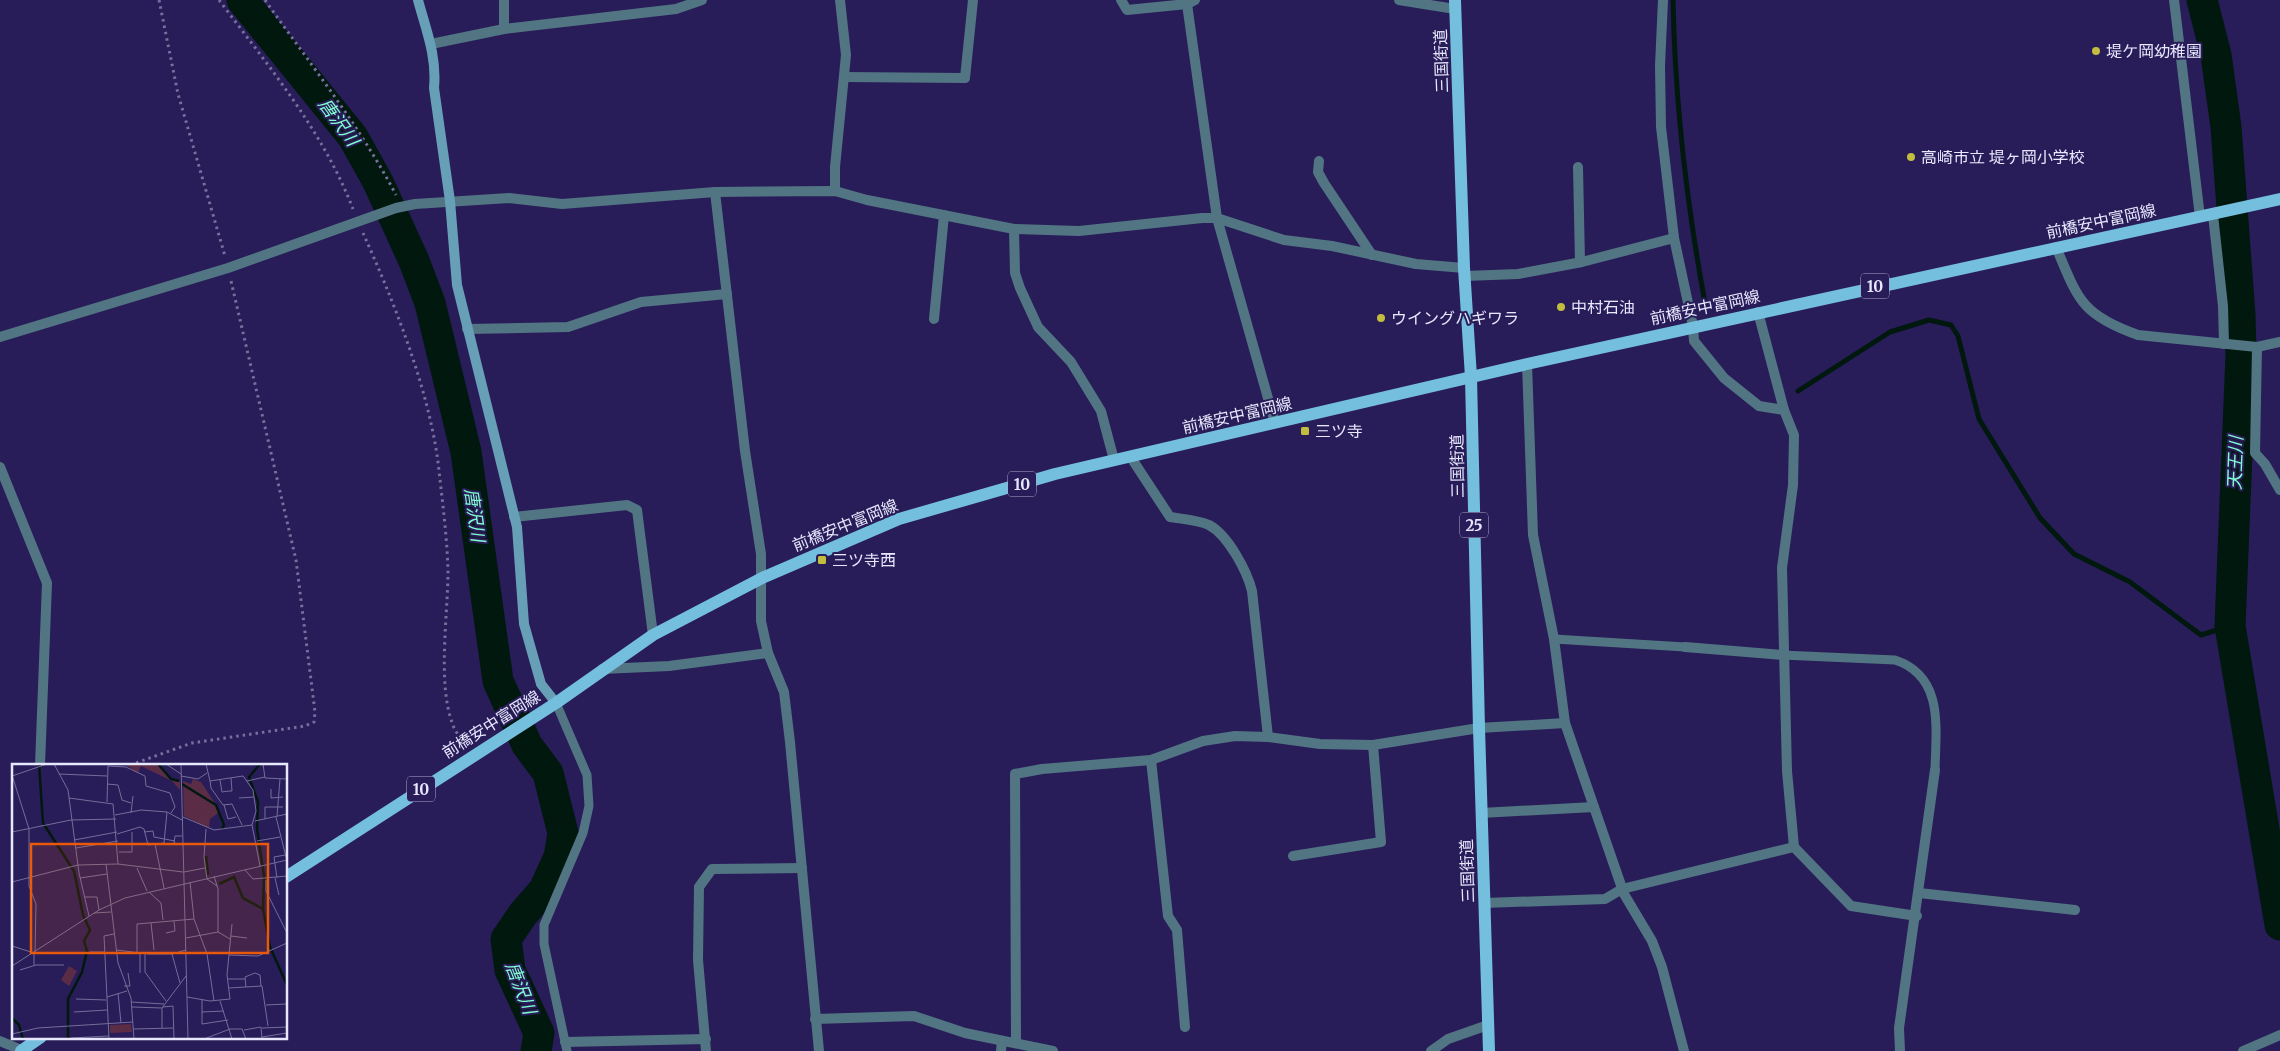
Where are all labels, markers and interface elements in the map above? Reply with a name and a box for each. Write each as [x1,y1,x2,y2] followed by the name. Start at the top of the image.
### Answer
[1430,29,1452,93] street label: 三国街道
[2106,41,2202,61] place label: 堤ケ岡幼稚園
[2090,45,2102,57] marker: 堤ケ岡幼稚園
[314,93,365,152] water label: 唐沢川
[1921,147,2085,167] place label: 高崎市立 堤ヶ岡小学校
[1905,151,1917,163] marker: 高崎市立 堤ヶ岡小学校
[2044,200,2158,242] street label: 前橋安中富岡線
[1861,274,1889,298] road number: 10
[1648,286,1762,328] street label: 前橋安中富岡線
[1571,297,1635,317] place label: 中村石油
[1555,301,1567,313] marker: 中村石油
[1391,308,1519,328] place label: ウイングハギワラ
[1375,312,1387,324] marker: ウイングハギワラ
[1180,393,1294,437] street label: 前橋安中富岡線
[1315,421,1363,441] place label: 三ツ寺
[1299,425,1311,437] marker: 三ツ寺
[1446,434,1468,498] street label: 三国街道
[2223,434,2248,490] water label: 天王川
[1008,472,1036,496] road number: 10
[460,487,490,545] water label: 唐沢川
[789,495,901,555] street label: 前橋安中富岡線
[1460,512,1488,538] road number: 25
[832,550,896,570] place label: 三ツ寺西
[816,554,828,566] marker: 三ツ寺西
[438,686,544,762] street label: 前橋安中富岡線
[12,764,288,1038] inset map
[407,776,435,802] road number: 10
[1456,839,1478,903] street label: 三国街道
[501,959,542,1019] water label: 唐沢川

